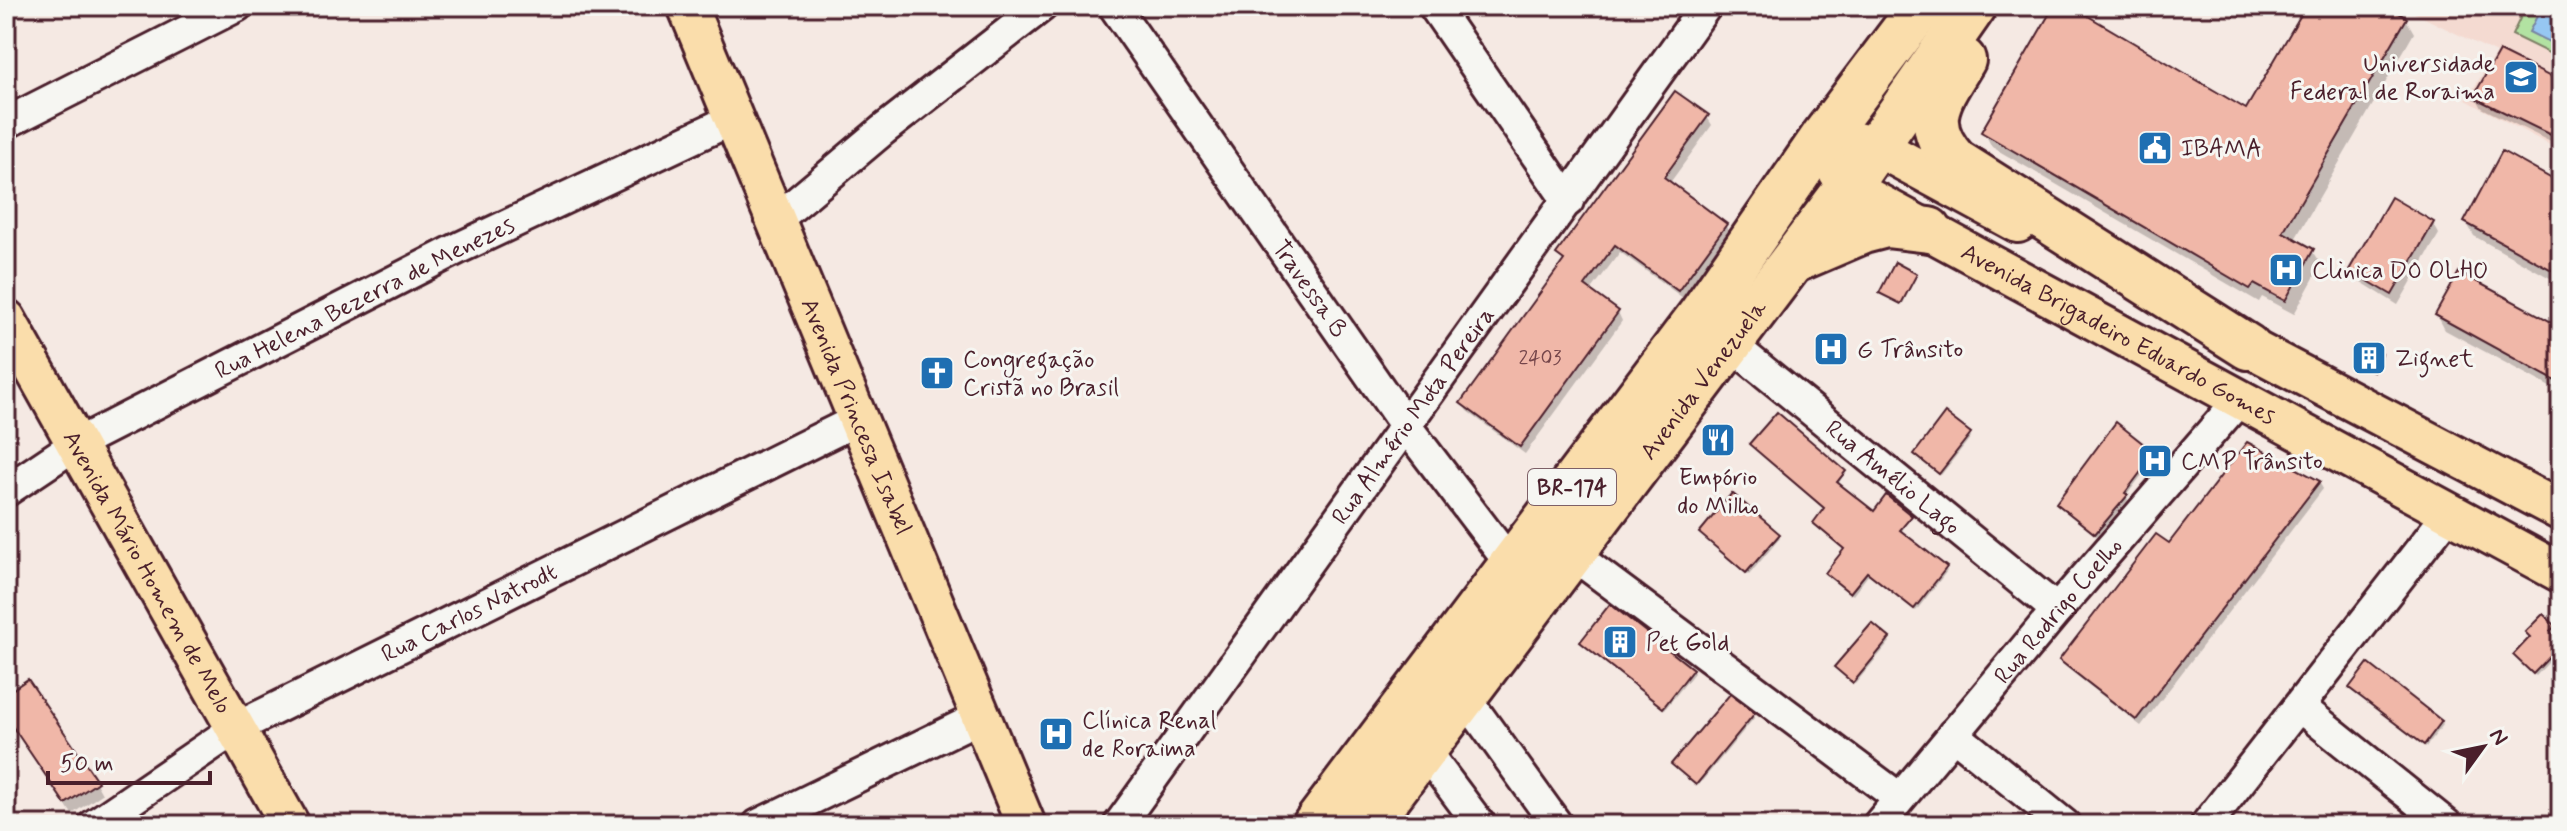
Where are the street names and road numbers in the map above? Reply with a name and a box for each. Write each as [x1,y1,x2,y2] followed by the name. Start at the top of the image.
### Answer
[210,210,520,387] street label: Rua Helena Bezerra de Menezes
[1264,235,1354,344] street label: Travessa B
[1955,237,2281,433] street label: Avenida Brigadeiro Eduardo Gomes
[793,294,918,540] street label: Avenida Princesa Isabel
[1634,294,1775,467] street label: Avenida Venezuela
[1325,301,1502,531] street label: Rua Almério Mota Pereira
[1818,414,1967,542] street label: Rua Amélio Lago
[55,426,238,720] street label: Avenida Mário Homem de Melo
[1528,469,1616,505] road number: BR-174
[1988,532,2130,691] street label: Rua Rodrigo Coelho
[376,557,563,670] street label: Rua Carlos Natrodt

